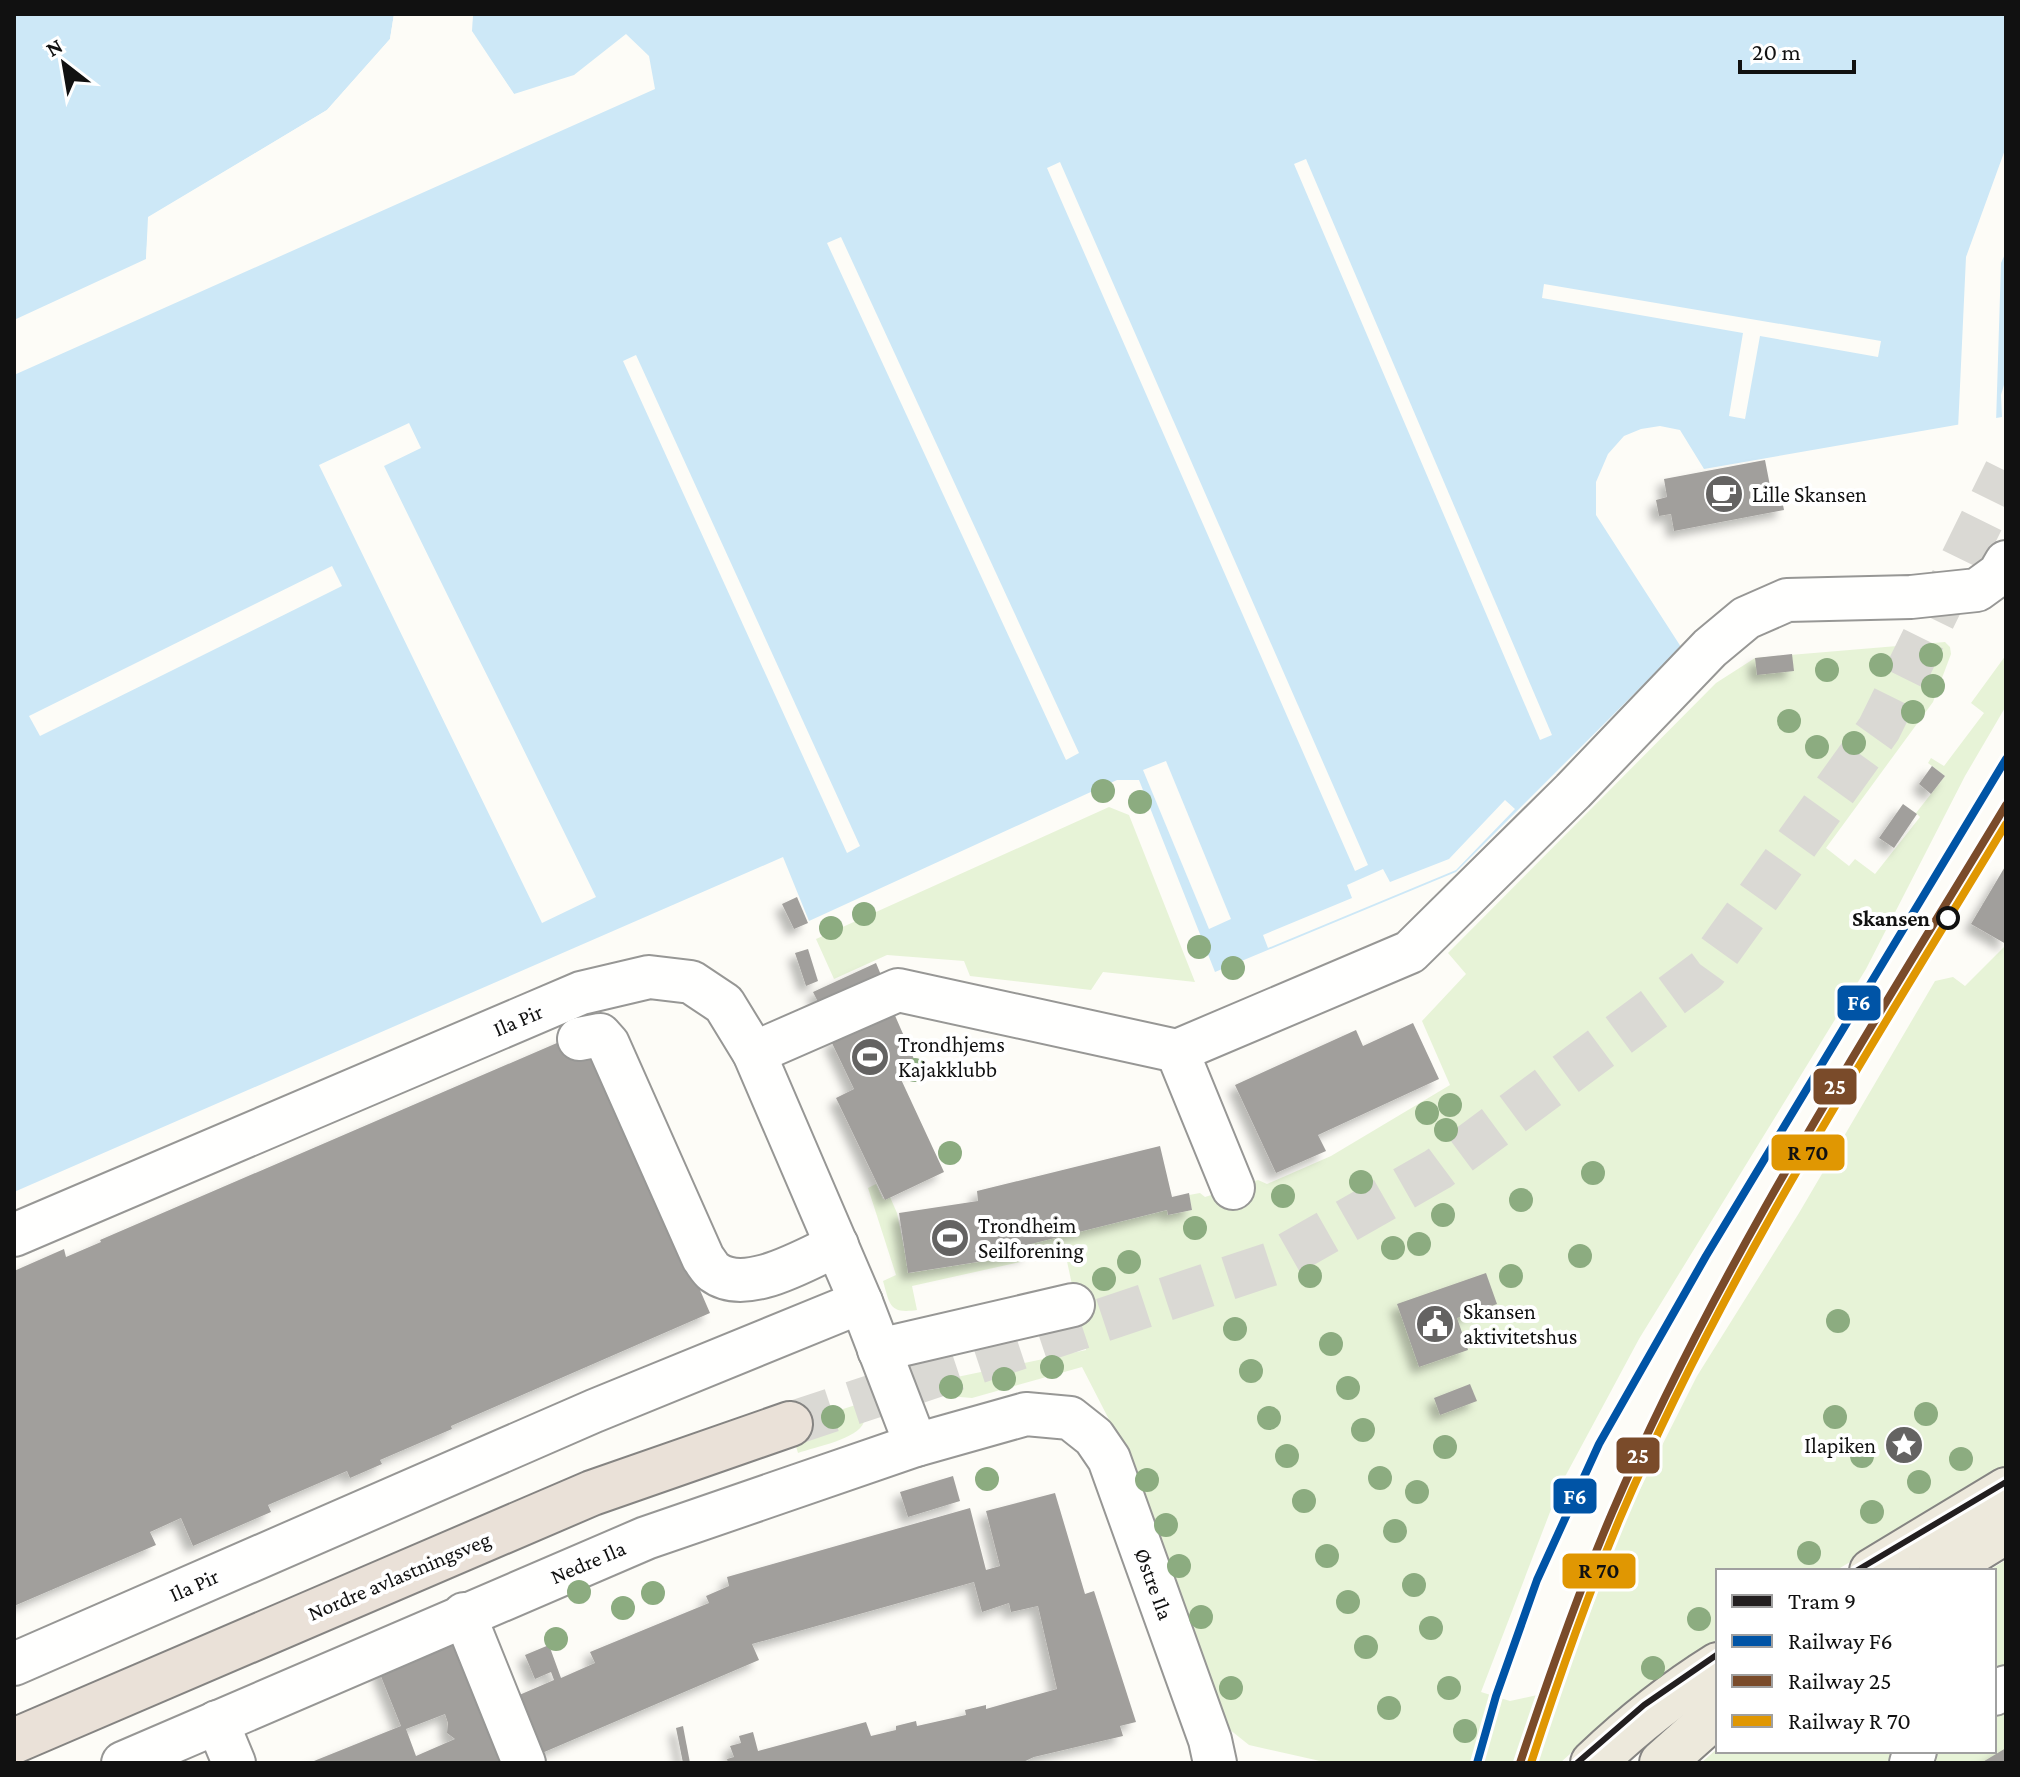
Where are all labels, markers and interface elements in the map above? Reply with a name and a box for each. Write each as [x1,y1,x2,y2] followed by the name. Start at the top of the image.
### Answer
[24,24,104,104] north arrow
[1740,24,1854,74] scale bar
[41,33,67,62] text: N
[1752,38,1801,65] text: 20 m
[1703,473,1745,515] cafe icon: Lille Skansen
[1752,482,1867,507] place label: Lille Skansen
[1852,906,1930,931] place label: Skansen
[1937,907,1959,929] marker: Skansen
[1836,984,1882,1022] line badge: F6
[1847,990,1871,1015] text: F6
[489,998,547,1042] street label: Ila Pir
[898,1032,1005,1082] place label: Trondhjems Kajakklubb
[849,1036,891,1078] sports icon: Trondhjems Kajakklubb
[1812,1067,1858,1106] line badge: 25
[1824,1074,1846,1099] text: 25
[1770,1133,1846,1172] line badge: R 70
[1787,1140,1829,1165] text: R 70
[978,1213,1084,1263] place label: Trondheim Seilforening
[929,1217,971,1259] sports icon: Trondheim Seilforening
[1463,1299,1577,1349] place label: Skansen aktivitetshus
[1414,1303,1456,1345] public building icon: Skansen aktivitetshus
[1883,1424,1925,1466] place icon: Ilapiken
[1804,1433,1876,1458] place label: Ilapiken
[1615,1436,1661,1475] line badge: 25
[1627,1443,1649,1468] text: 25
[1552,1477,1598,1515] line badge: F6
[1563,1484,1587,1509] text: F6
[304,1526,494,1626] street label: Nordre avlastningsveg
[547,1535,629,1589] street label: Nedre Ila
[1130,1545,1178,1623] street label: Østre Ila
[1561,1552,1637,1590] line badge: R 70
[1578,1558,1620,1583] text: R 70
[165,1563,223,1607] street label: Ila Pir
[1716,1569,1996,1753] legend
[1788,1587,1856,1614] text: Tram 9
[1788,1627,1893,1654] text: Railway F6
[1788,1667,1892,1694] text: Railway 25
[1788,1707,1911,1734] text: Railway R 70

